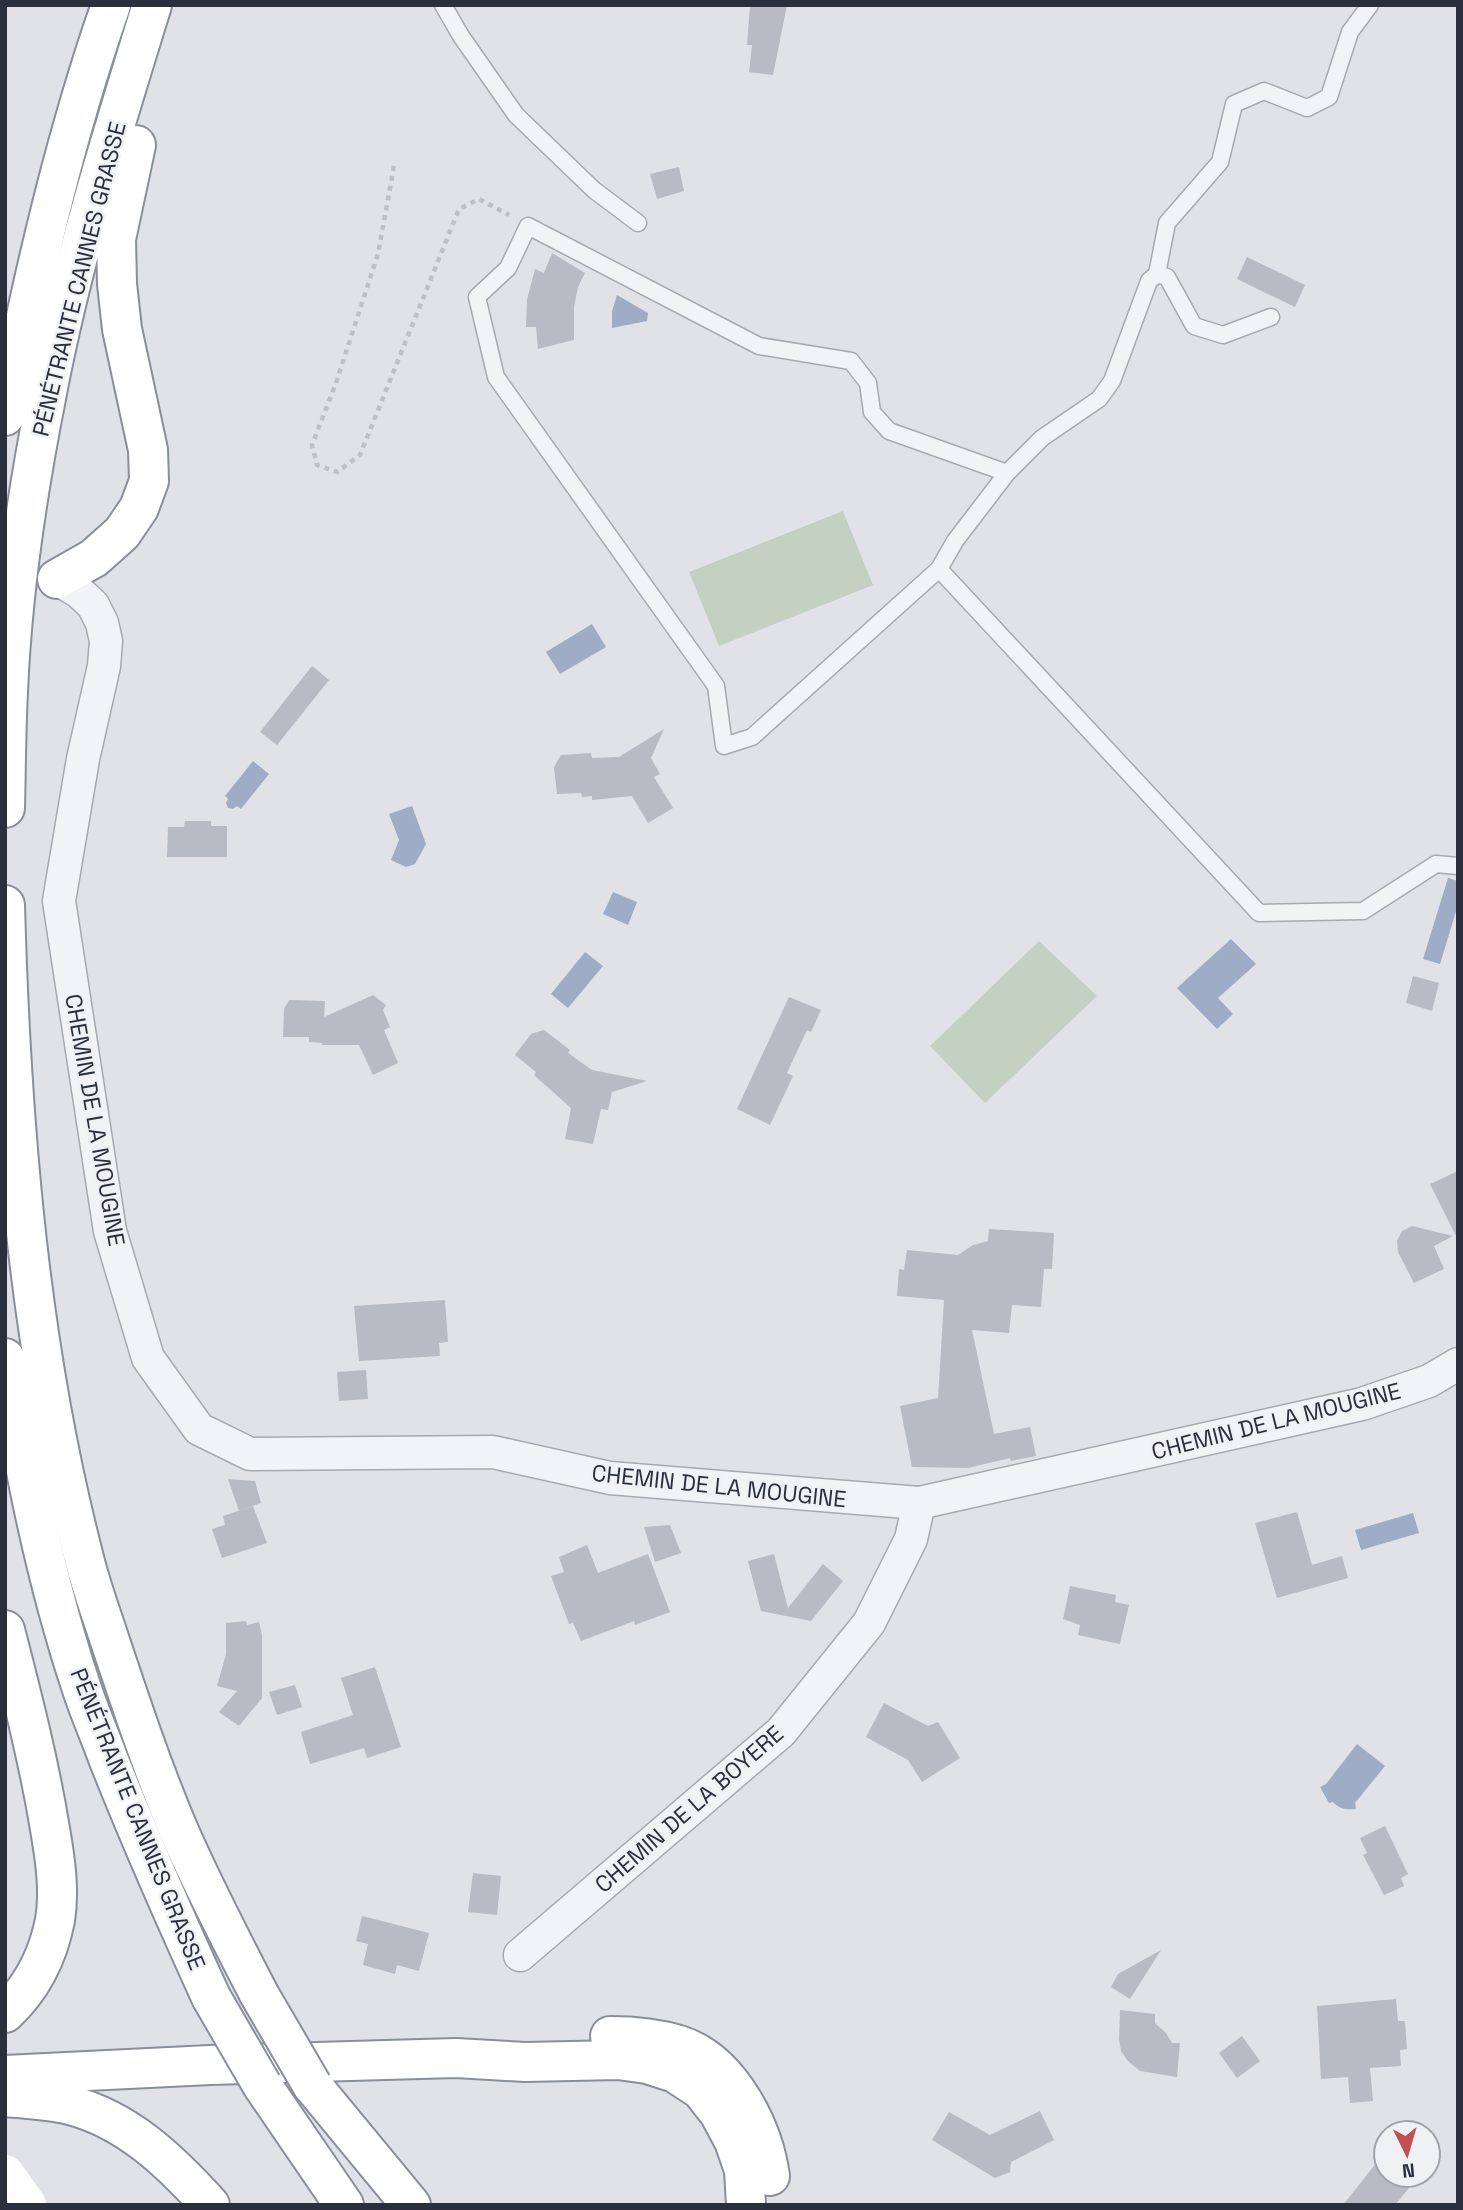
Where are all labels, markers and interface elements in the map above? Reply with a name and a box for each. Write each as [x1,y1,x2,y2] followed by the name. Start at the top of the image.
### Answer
[25,119,133,439] street label: PÉNÉTRANTE CANNES GRASSE
[58,991,132,1249] street label: CHEMIN DE LA MOUGINE
[1148,1375,1404,1467] street label: CHEMIN DE LA MOUGINE
[590,1458,848,1514] street label: CHEMIN DE LA MOUGINE
[64,1664,212,1974] street label: PÉNÉTRANTE CANNES GRASSE
[588,1719,790,1899] street label: CHEMIN DE LA BOYERE
[1372,2119,1442,2189] north arrow
[1401,2157,1416,2183] text: N

